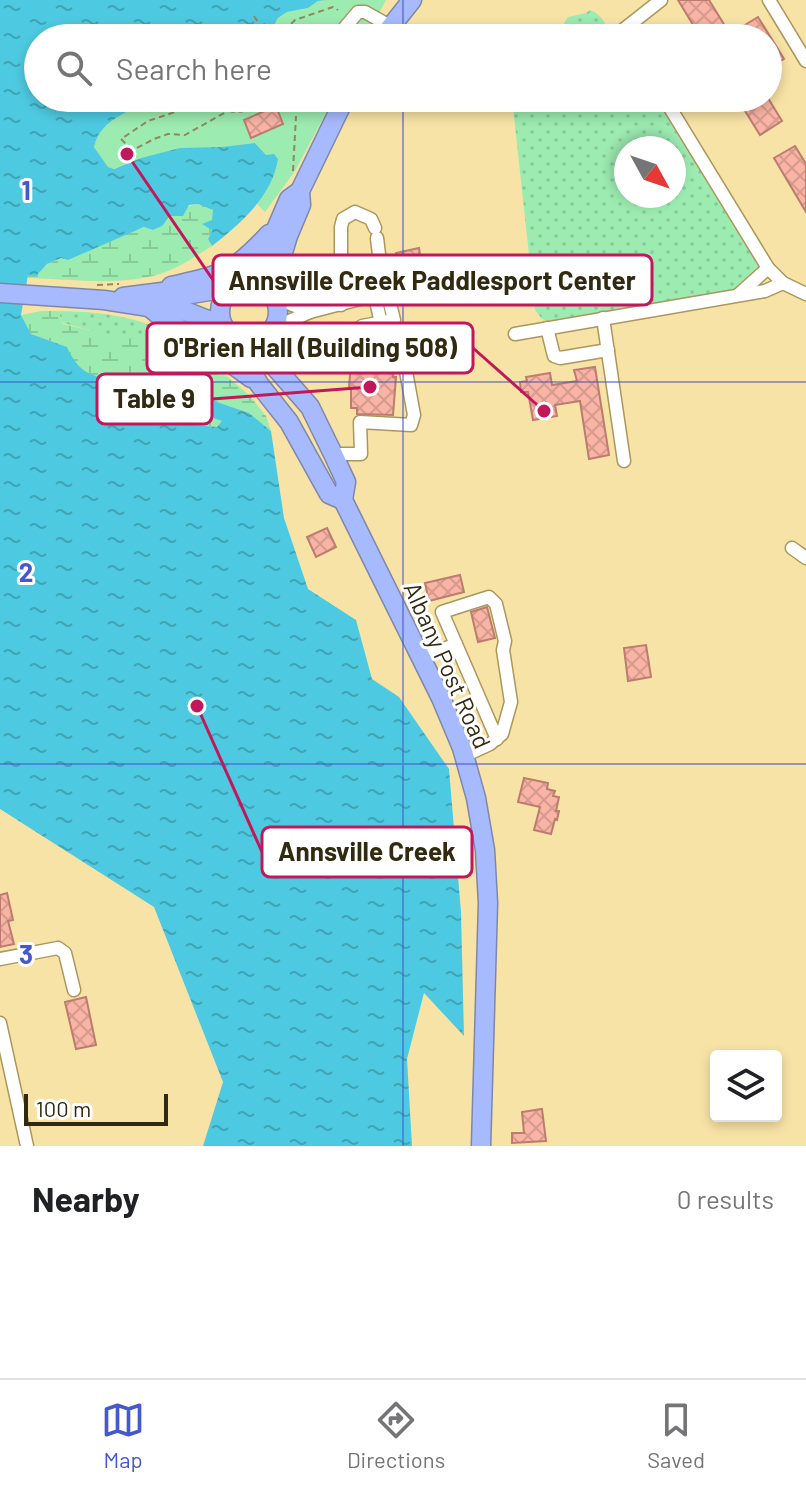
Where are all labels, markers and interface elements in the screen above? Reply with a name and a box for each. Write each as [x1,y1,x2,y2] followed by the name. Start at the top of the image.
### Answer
[24,24,782,112] search box
[52,46,96,90] icon: search
[116,50,272,86] text: Search here
[614,136,686,208] north arrow
[21,174,31,205] text: 1
[213,255,652,305] callout: Annsville Creek Paddlesport Center
[228,264,636,295] text: Annsville Creek Paddlesport Center
[147,323,473,373] callout: O'Brien Hall (Building 508)
[163,331,458,362] text: O'Brien Hall (Building 508)
[97,374,212,424] callout: Table 9
[113,382,195,413] text: Table 9
[19,556,33,587] text: 2
[398,577,498,753] street label: Albany Post Road
[262,827,472,877] callout: Annsville Creek
[278,835,456,866] text: Annsville Creek
[19,938,33,969] text: 3
[710,1050,782,1122] map controls
[710,1050,782,1122] button: layers
[24,1090,168,1126] scale bar
[36,1095,91,1121] text: 100 m
[32,1178,140,1219] text: Nearby
[677,1183,774,1214] text: 0 results
[101,1398,145,1472] tab: Map
[347,1398,445,1472] tab: Directions
[647,1398,705,1472] tab: Saved

